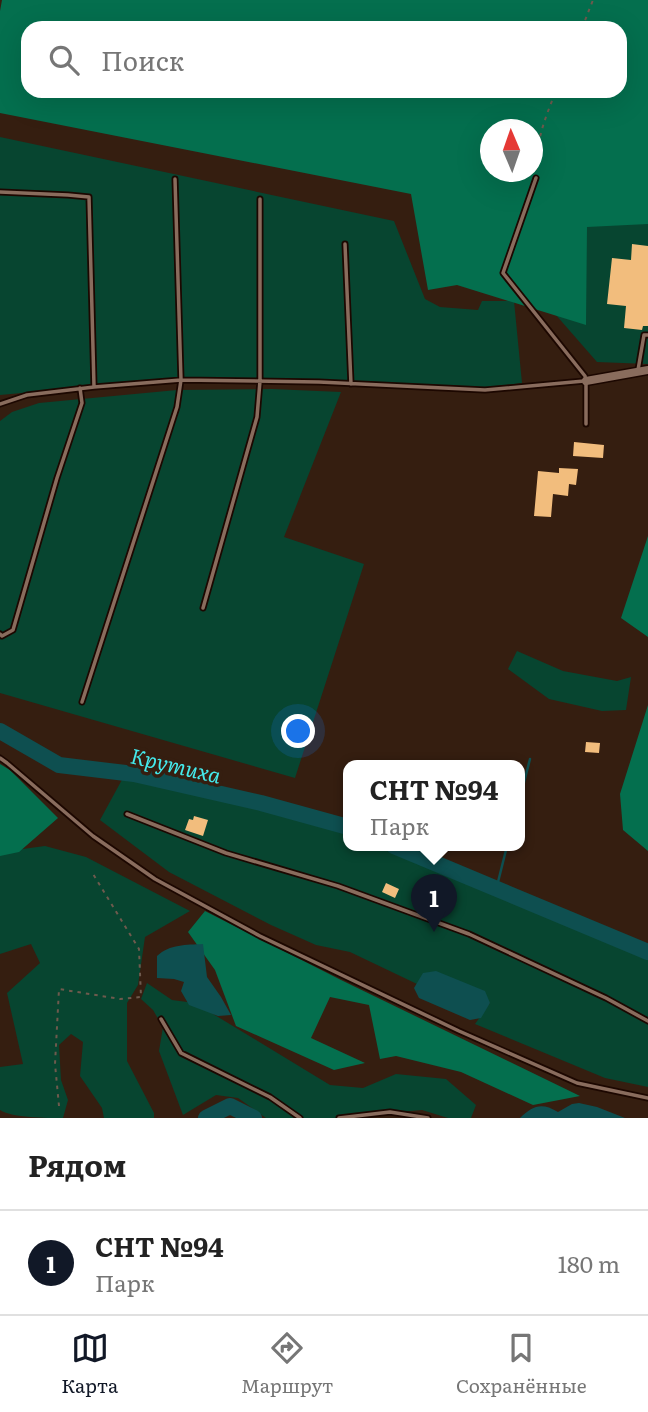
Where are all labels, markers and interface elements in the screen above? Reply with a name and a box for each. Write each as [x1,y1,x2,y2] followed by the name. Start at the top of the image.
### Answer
[21,21,627,98] search box
[101,40,184,79] text: Поиск
[45,41,83,79] icon: search
[480,119,543,182] north arrow
[281,714,315,748] your location
[128,739,224,789] water label: Крутиха
[343,760,525,851] popup
[370,769,498,808] text: СНТ №94
[370,808,429,842] text: Парк
[411,874,457,932] pin: 1
[28,1142,126,1186] text: Рядом
[95,1226,224,1265] text: СНТ №94
[46,1246,56,1280] text: 1
[558,1246,620,1280] text: 180 m
[95,1265,155,1299] text: Парк
[61,1329,118,1399] tab: Карта
[241,1329,333,1399] tab: Маршрут
[456,1329,587,1399] tab: Сохранённые

